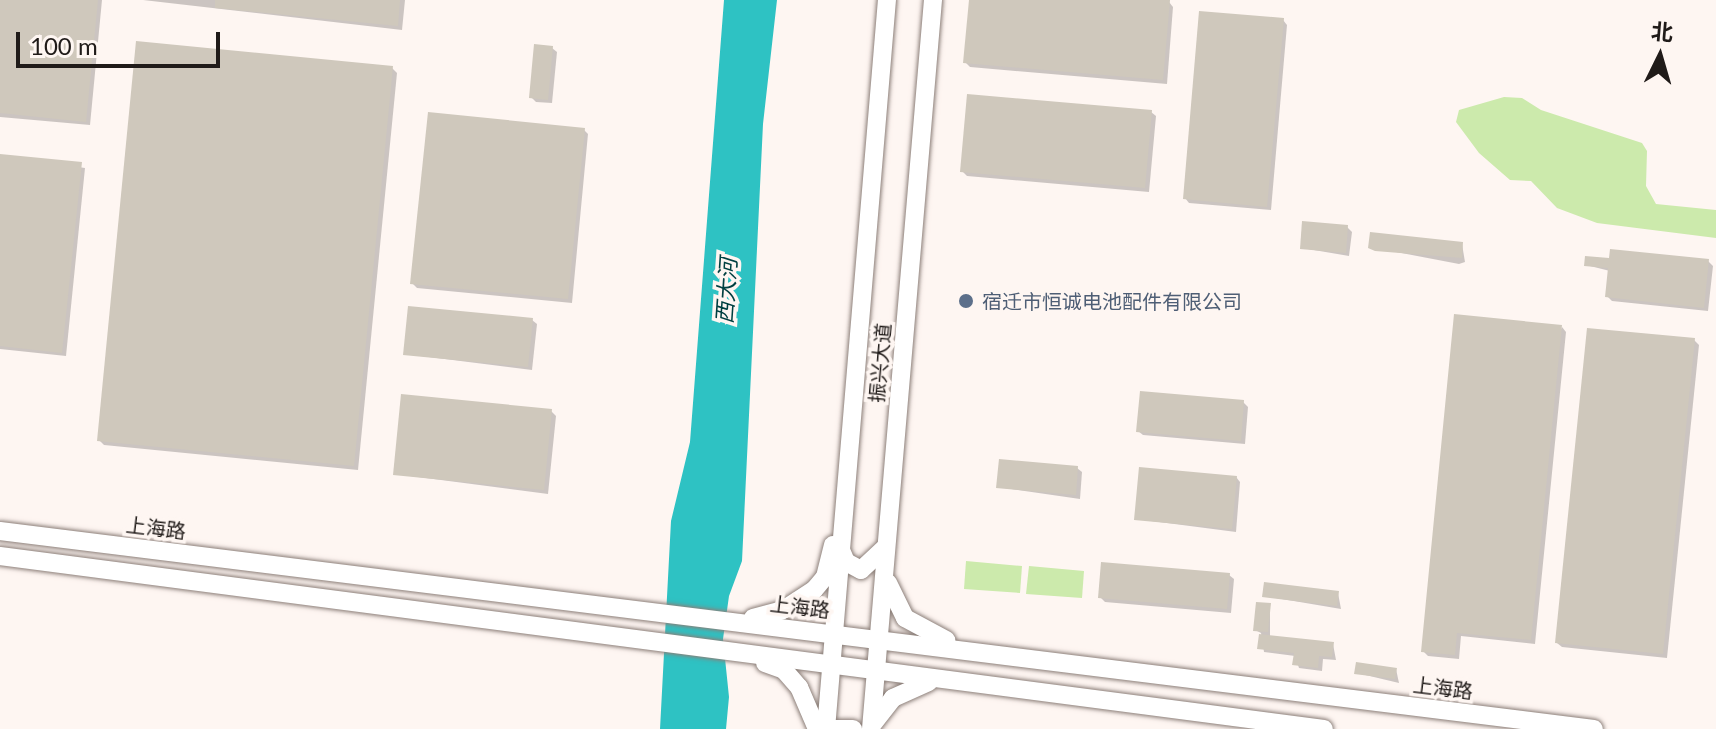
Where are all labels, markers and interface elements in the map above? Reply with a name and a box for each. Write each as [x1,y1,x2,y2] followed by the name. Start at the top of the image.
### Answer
[20,16,224,66] scale bar
[1620,16,1700,96] north arrow
[1650,17,1674,46] text: 北
[30,31,98,60] text: 100 m
[711,257,741,325] water label: 西大河
[982,289,1242,313] place label: 宿迁市恒诚电池配件有限公司
[957,292,975,310] marker: 宿迁市恒诚电池配件有限公司
[865,322,895,404] street label: 振兴大道
[125,512,187,544] street label: 上海路
[769,591,831,623] street label: 上海路
[1412,672,1474,704] street label: 上海路

